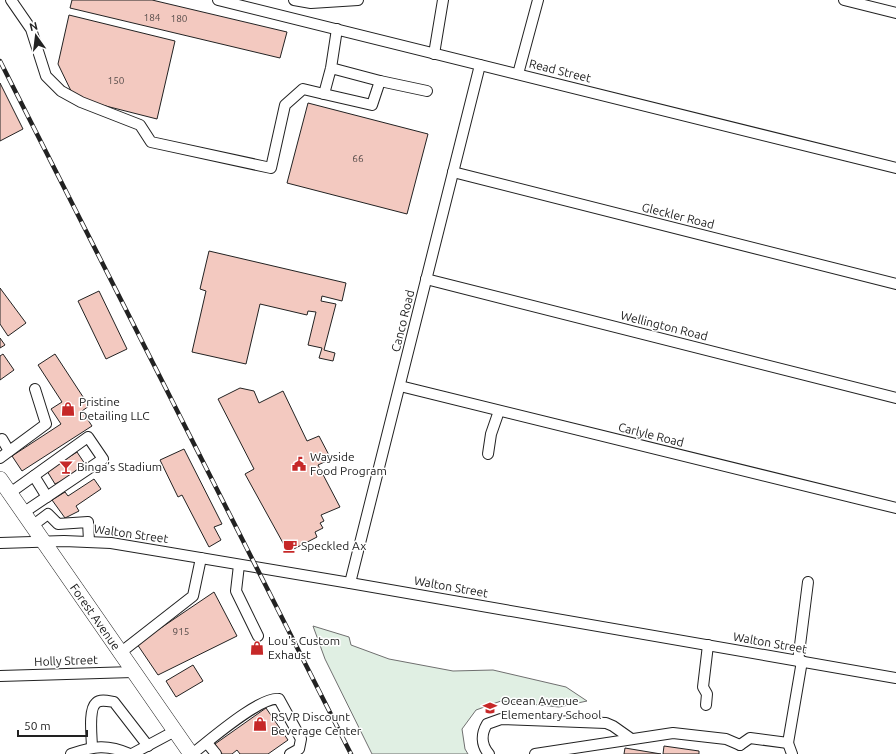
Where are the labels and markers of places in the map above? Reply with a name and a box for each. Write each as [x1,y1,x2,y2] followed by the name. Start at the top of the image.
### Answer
[79,395,150,422] place label: Pristine Detailing LLC
[60,401,76,417] shop icon: Pristine Detailing LLC
[310,450,387,477] place label: Wayside Food Program
[291,456,307,472] public building icon: Wayside Food Program
[58,459,74,475] bar icon: Binga’s Stadium
[77,460,162,473] place label: Binga’s Stadium
[282,538,298,554] cafe icon: Speckled Ax
[301,539,366,552] place label: Speckled Ax
[268,634,340,661] place label: Lou's Custom Exhaust
[249,640,265,656] shop icon: Lou's Custom Exhaust
[501,694,601,721] place label: Ocean Avenue Elementary School
[482,700,498,716] school or university icon: Ocean Avenue Elementary School
[271,710,362,737] place label: RSVP Discount Beverage Center
[252,716,268,732] shop icon: RSVP Discount Beverage Center

